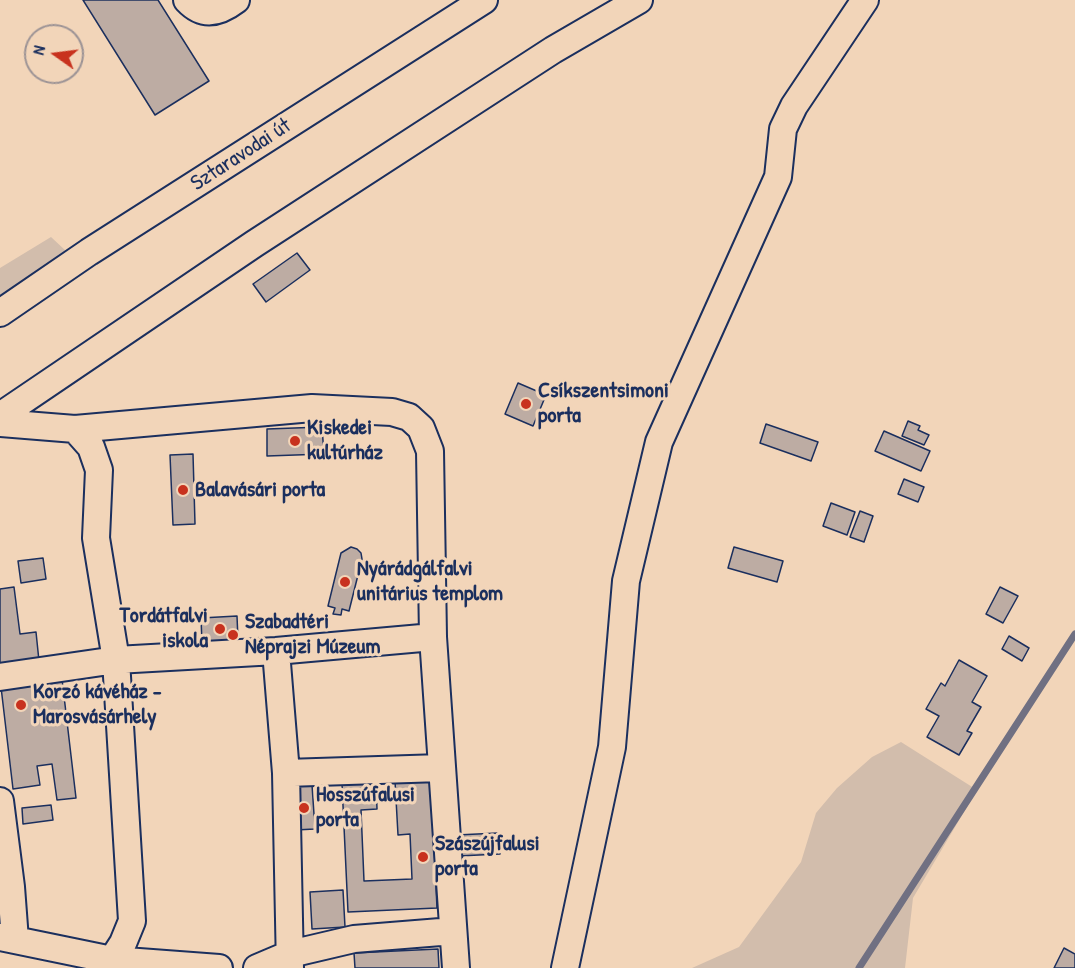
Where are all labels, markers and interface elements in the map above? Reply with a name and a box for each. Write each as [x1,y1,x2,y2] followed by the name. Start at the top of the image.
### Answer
[24,24,84,84] north arrow
[27,43,50,57] text: N
[186,113,296,197] street label: Sztaravodai út
[538,378,669,430] place label: Csíkszentsimoni porta
[519,397,533,411] marker: Csíkszentsimoni porta
[307,415,383,466] place label: Kiskedei kultúrház
[288,434,302,448] marker: Kiskedei kultúrház
[195,477,325,503] place label: Balavásári porta
[176,483,190,497] marker: Balavásári porta
[357,556,503,608] place label: Nyárádgálfalvi unitárius templom
[338,575,352,589] marker: Nyárádgálfalvi unitárius templom
[119,603,208,654] place label: Tordátfalvi iskola
[245,609,380,660] place label: Szabadtéri Néprajzi Múzeum
[213,622,227,636] marker: Tordátfalvi iskola
[226,628,240,642] marker: Szabadtéri Néprajzi Múzeum
[33,679,162,730] place label: Korzó kávéház - Marosvásárhely
[14,698,28,712] marker: Korzó kávéház - Marosvásárhely
[316,782,415,834] place label: Hosszúfalusi porta
[297,801,311,815] marker: Hosszúfalusi porta
[435,831,540,882] place label: Szászújfalusi porta
[416,850,430,864] marker: Szászújfalusi porta

